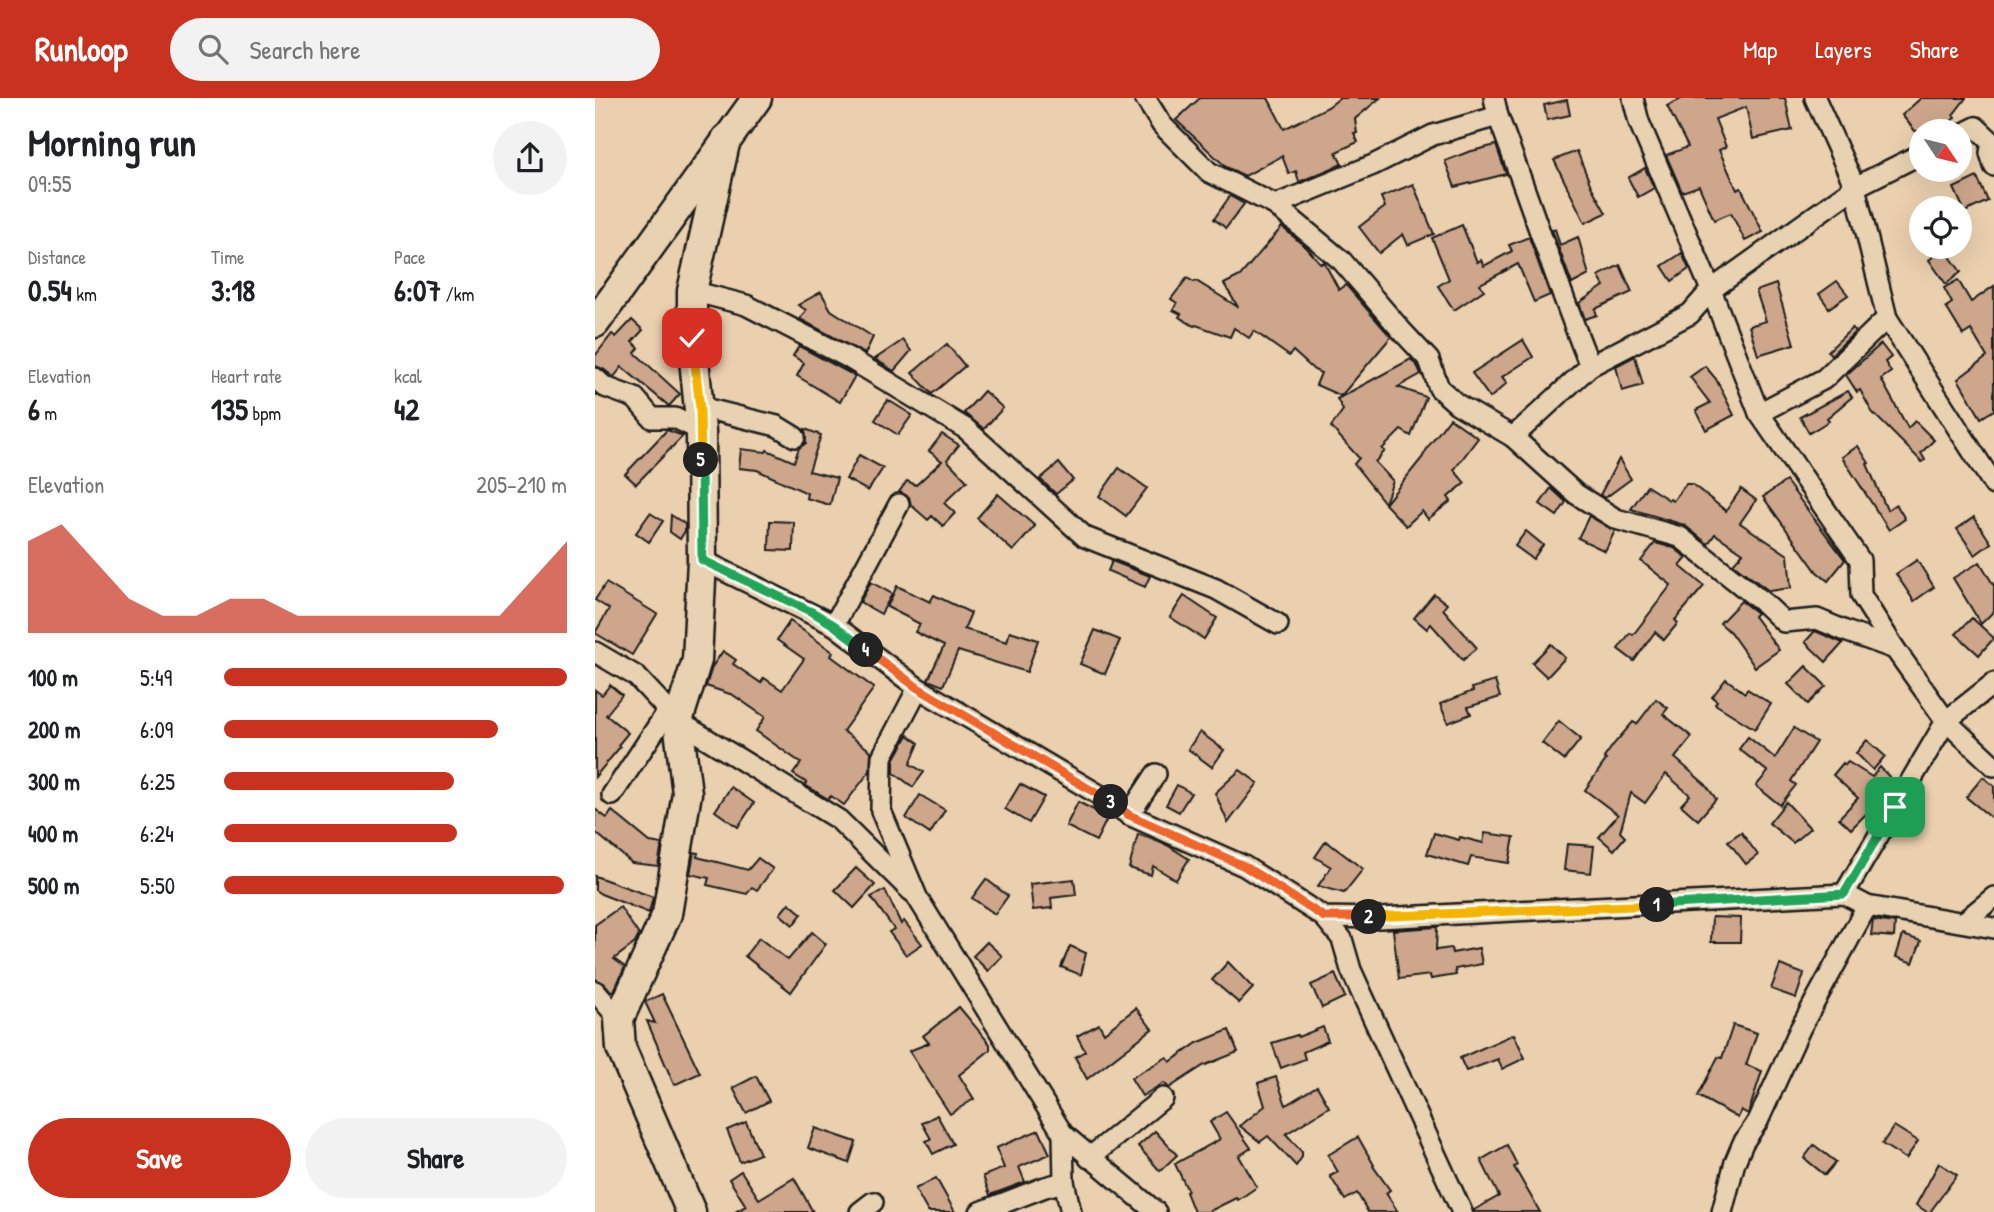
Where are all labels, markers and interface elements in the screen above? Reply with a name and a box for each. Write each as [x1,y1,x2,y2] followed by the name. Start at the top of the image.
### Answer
[170,18,660,81] search box
[35,27,128,71] text: Runloop
[194,30,232,68] icon: search
[250,32,361,67] text: Search here
[1743,33,1777,65] text: Map
[1815,33,1872,65] text: Layers
[1910,33,1959,65] text: Share
[28,116,196,168] text: Morning run
[1909,119,1972,182] north arrow
[1909,119,1972,259] map controls
[493,121,567,195] button: share
[28,168,72,199] text: 09:55
[1909,196,1972,259] button: locate
[28,244,86,270] text: Distance
[211,244,245,270] text: Time
[394,244,426,270] text: Pace
[28,270,72,310] text: 0.54
[211,270,255,310] text: 3:18
[394,270,441,310] text: 6:07
[72,281,97,307] text: km
[441,281,474,307] text: /km
[662,308,722,368] pin
[673,319,711,357] icon: check
[28,363,91,389] text: Elevation
[211,363,282,389] text: Heart rate
[394,363,422,389] text: kcal
[28,389,40,429] text: 6
[211,389,248,429] text: 135
[394,389,419,429] text: 42
[40,400,57,426] text: m
[248,400,281,426] text: bpm
[683,442,719,478] pin: 5
[696,446,705,472] text: 5
[28,469,104,500] text: Elevation
[476,469,567,500] text: 205–210 m
[849,632,883,668] pin: 4
[862,636,869,662] text: 4
[28,662,78,693] text: 100 m
[140,662,172,693] text: 5:49
[28,714,80,745] text: 200 m
[140,714,173,745] text: 6:09
[28,766,80,797] text: 300 m
[140,766,175,797] text: 6:25
[1865,777,1925,837] pin
[1093,784,1129,820] pin: 3
[1106,788,1115,814] text: 3
[1876,788,1914,826] icon: arrive
[28,818,78,849] text: 400 m
[140,818,174,849] text: 6:24
[28,870,79,901] text: 500 m
[140,870,175,901] text: 5:50
[1639,888,1675,922] pin: 1
[1653,891,1660,917] text: 1
[1351,900,1387,934] pin: 2
[1364,903,1373,929] text: 2
[28,1118,291,1198] button: Save
[305,1118,567,1198] button: Share

